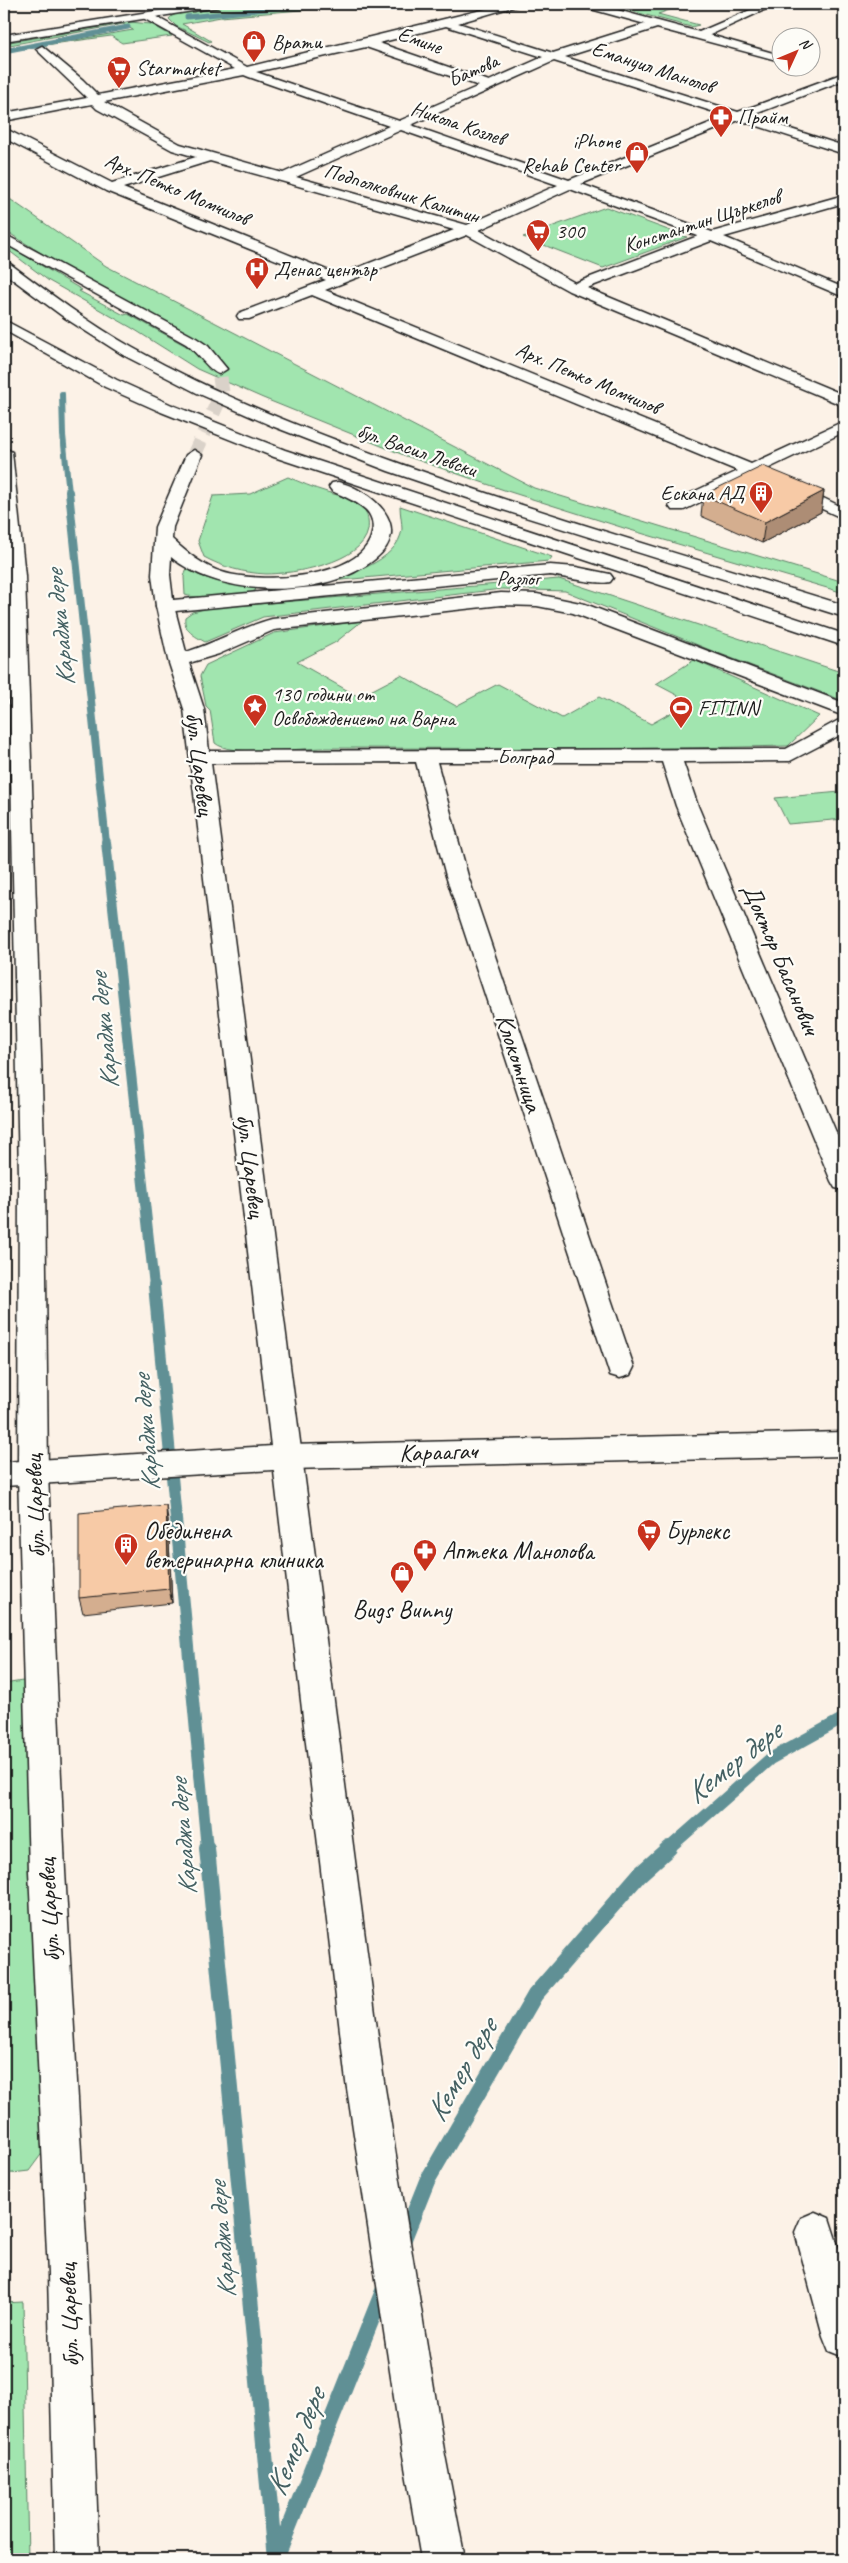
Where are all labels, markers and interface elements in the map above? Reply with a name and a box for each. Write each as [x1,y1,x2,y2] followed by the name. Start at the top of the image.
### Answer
[395,20,447,60] street label: Емине
[770,28,820,78] north arrow
[241,29,267,63] shop icon: Врати
[272,29,324,55] place label: Врати
[796,34,816,54] text: N
[589,35,722,100] street label: Емануил Манолов
[444,46,505,93] street label: Батова
[106,55,132,89] supermarket icon: Starmarket
[136,55,223,81] place label: Starmarket
[408,95,512,152] street label: Никола Козлев
[708,104,734,138] pharmacy icon: Прайм
[738,104,789,130] place label: Прайм
[522,128,621,178] place label: iPhone Rehab Center
[624,140,650,174] shop icon: iPhone Rehab Center
[101,147,257,233] street label: Арх. Петко Момчилов
[321,157,484,229] street label: Подполковник Калитин
[620,182,788,259] street label: Константин Щъркелов
[525,218,551,252] supermarket icon: 300
[556,218,586,244] place label: 300
[244,256,270,290] hospital icon: Денас център
[274,256,378,282] place label: Денас център
[512,336,668,422] street label: Арх. Петко Момчилов
[354,417,481,483] street label: бул. Васил Левски
[660,480,746,506] place label: Ескана АД
[748,480,774,514] building icon: Ескана АД
[37,565,82,688] water label: Караджа дере
[496,565,543,592] street label: Разлог
[272,681,458,731] place label: 130 години от Освобождението на Варна
[242,693,268,727] place icon: 130 години от Освобождението на Варна
[668,695,694,729] sports icon: FITINN
[698,695,762,721] place label: FITINN
[178,710,222,819] street label: бул. Царевец
[498,744,555,770] street label: Болград
[735,878,828,1042] street label: Доктор Басанович
[81,968,126,1091] water label: Караджа дере
[488,1010,551,1118] street label: Клокотница
[229,1112,273,1221] street label: бул. Царевец
[124,1370,168,1492] water label: Караджа дере
[399,1435,480,1469] street label: Караагач
[17,1453,53,1559] street label: бул. Царевец
[144,1515,325,1576] place label: Обединена ветеринарна клиника
[666,1515,730,1547] place label: Бурлекс
[636,1518,662,1552] supermarket icon: Бурлекс
[113,1532,139,1566] building icon: Обединена ветеринарна клиника
[442,1535,596,1567] place label: Аптека Манолова
[412,1538,438,1572] pharmacy icon: Аптека Манолова
[389,1560,415,1594] shop icon: Bugs Bunny
[353,1594,453,1626] place label: Bugs Bunny
[677,1709,793,1812] water label: Кемер дере
[161,1774,205,1896] water label: Караджа дере
[30,1856,68,1963] street label: бул. Царевец
[416,2008,508,2128] water label: Кемер дере
[200,2177,244,2299] water label: Караджа дере
[51,2262,87,2368] street label: бул. Царевец
[256,2378,336,2501] water label: Кемер дере

